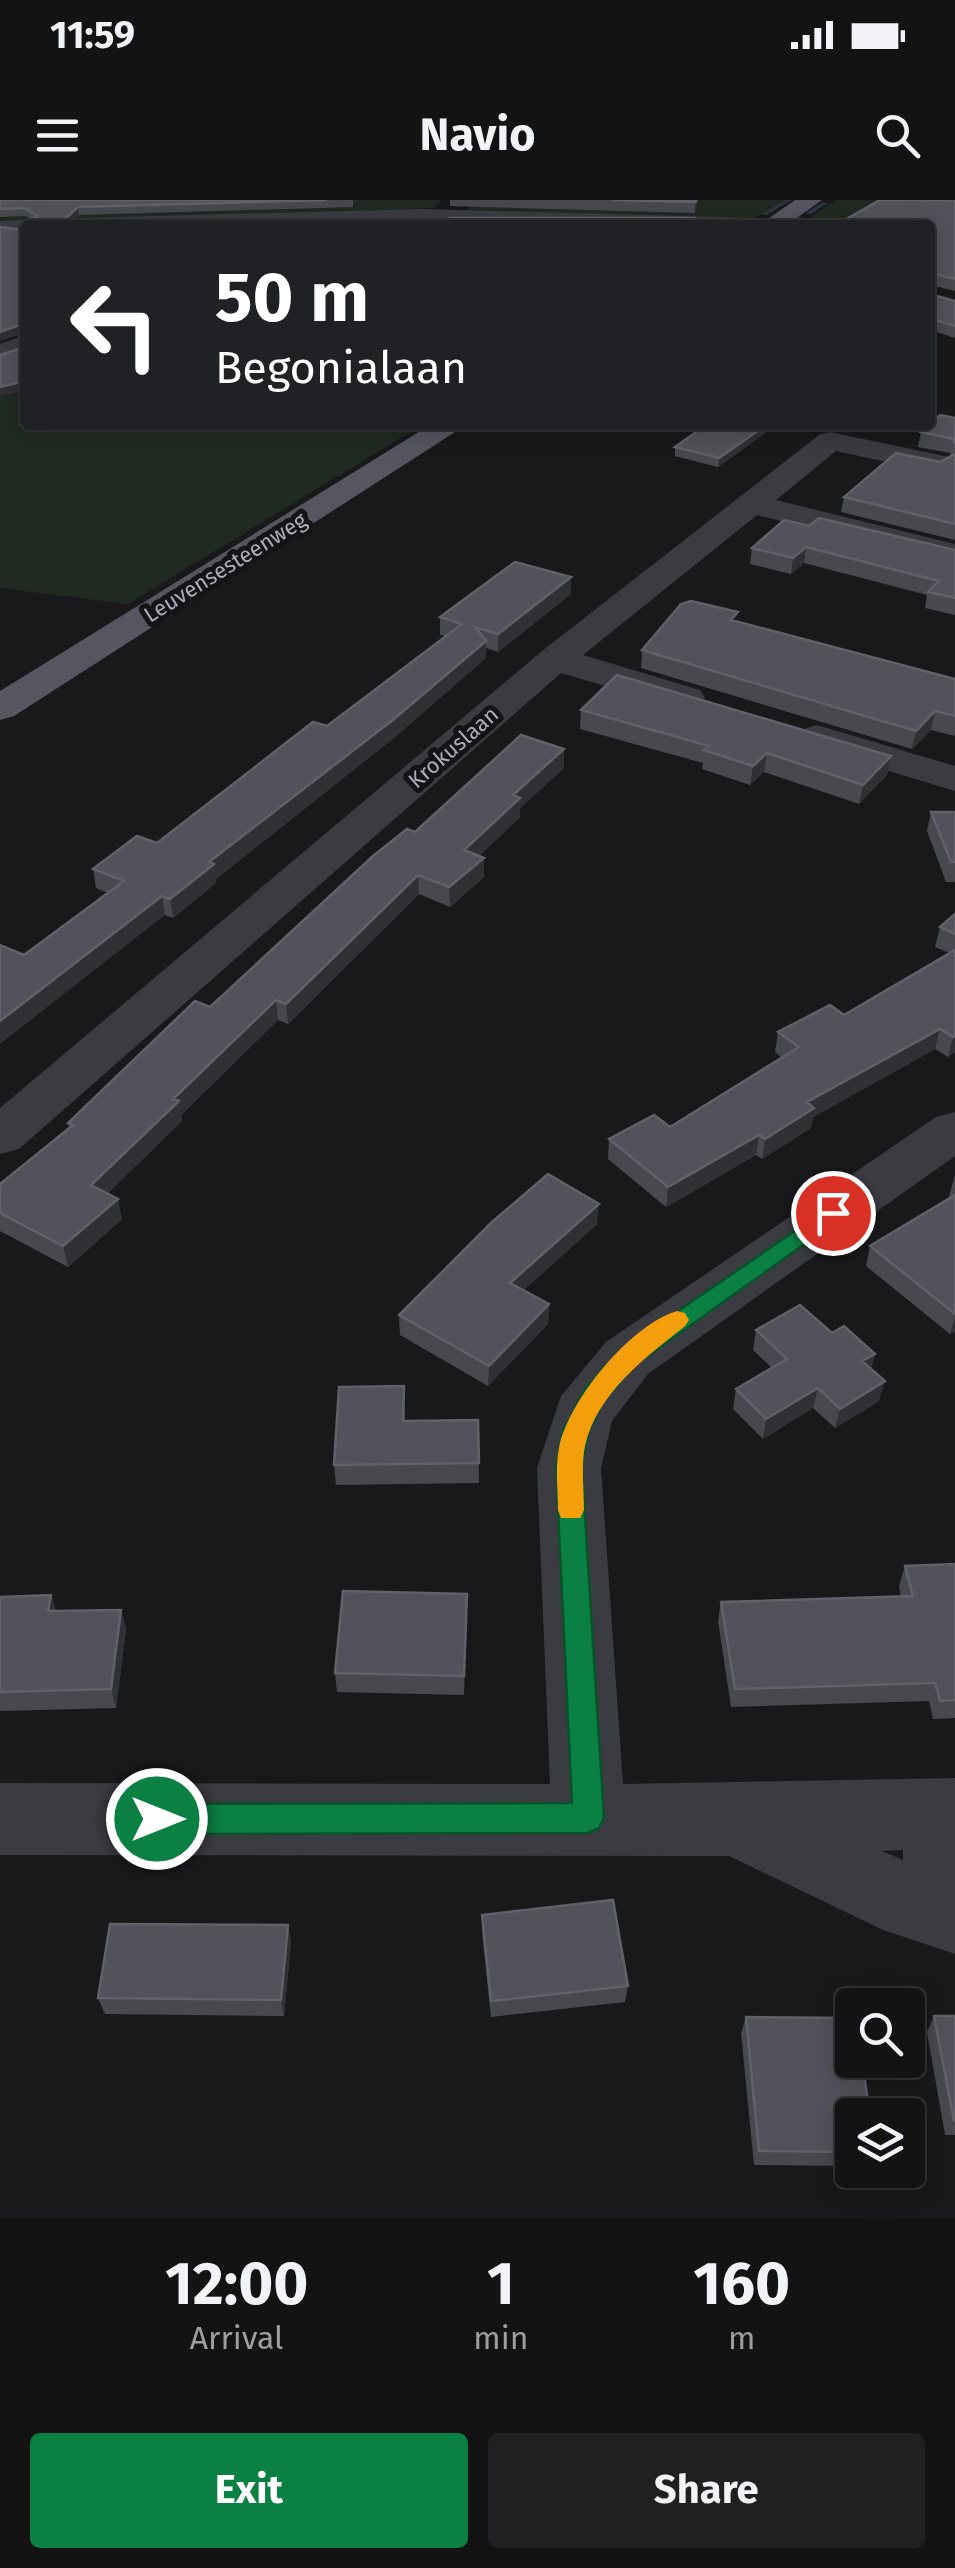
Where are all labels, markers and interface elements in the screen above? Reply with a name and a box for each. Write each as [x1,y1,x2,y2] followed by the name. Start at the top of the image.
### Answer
[50,12,135,58] text: 11:59
[30,108,85,163] icon: menu
[420,108,535,162] text: Navio
[870,108,925,163] icon: search
[215,256,369,340] text: 50 m
[50,260,180,390] icon: left
[215,341,467,395] text: Begonialaan
[139,506,312,628] street label: Leuvensesteenweg
[403,701,504,794] street label: Krokuslaan
[791,1171,876,1256] pin
[806,1186,861,1241] icon: arrive
[105,1767,209,1871] position arrow
[835,1988,925,2188] map controls
[835,1988,925,2078] button: search
[835,2098,925,2188] button: layers
[165,2248,308,2320] text: 12:00
[487,2248,515,2320] text: 1
[693,2248,790,2320] text: 160
[190,2319,283,2357] text: Arrival
[473,2319,528,2357] text: min
[728,2319,755,2357] text: m
[30,2433,468,2548] button: Exit
[488,2433,925,2548] button: Share

